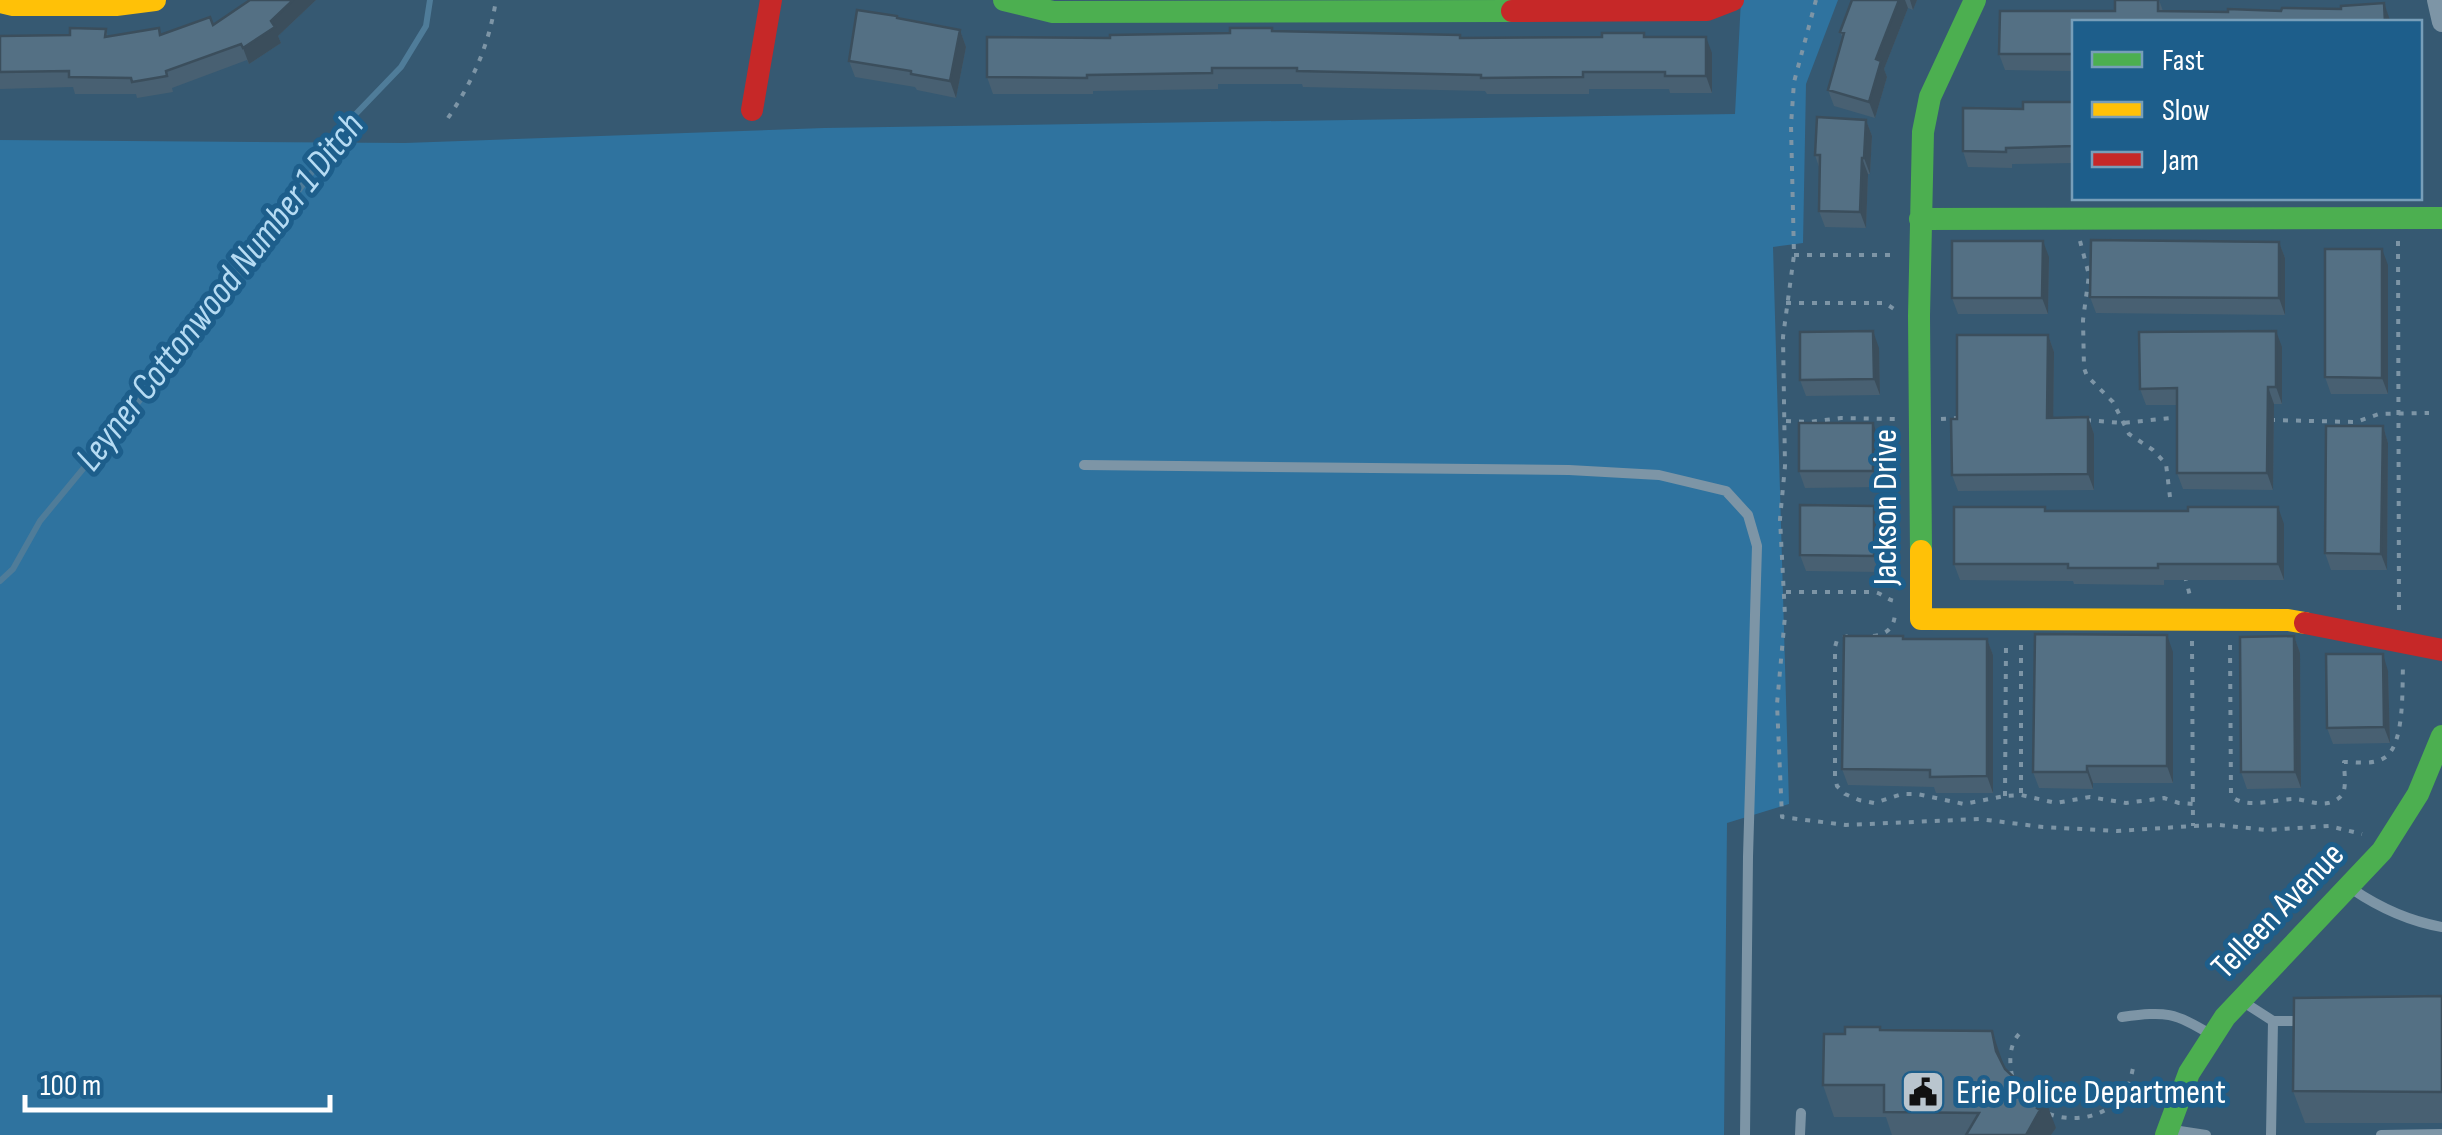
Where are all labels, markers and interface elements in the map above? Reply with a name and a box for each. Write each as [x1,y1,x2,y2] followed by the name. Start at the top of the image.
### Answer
[2072,20,2422,200] legend
[2162,43,2204,79] text: Fast
[2162,93,2210,129] text: Slow
[66,104,374,480] water label: Leyner Cottonwood Number 1 Ditch
[2161,143,2199,179] text: Jam
[1864,429,1907,586] street label: Jackson Drive
[2202,834,2354,988] street label: Telleen Avenue
[25,1050,330,1112] scale bar
[40,1068,101,1104] text: 100 m
[1900,1069,1946,1115] public building icon: Erie Police Department
[1956,1071,2226,1114] place label: Erie Police Department

